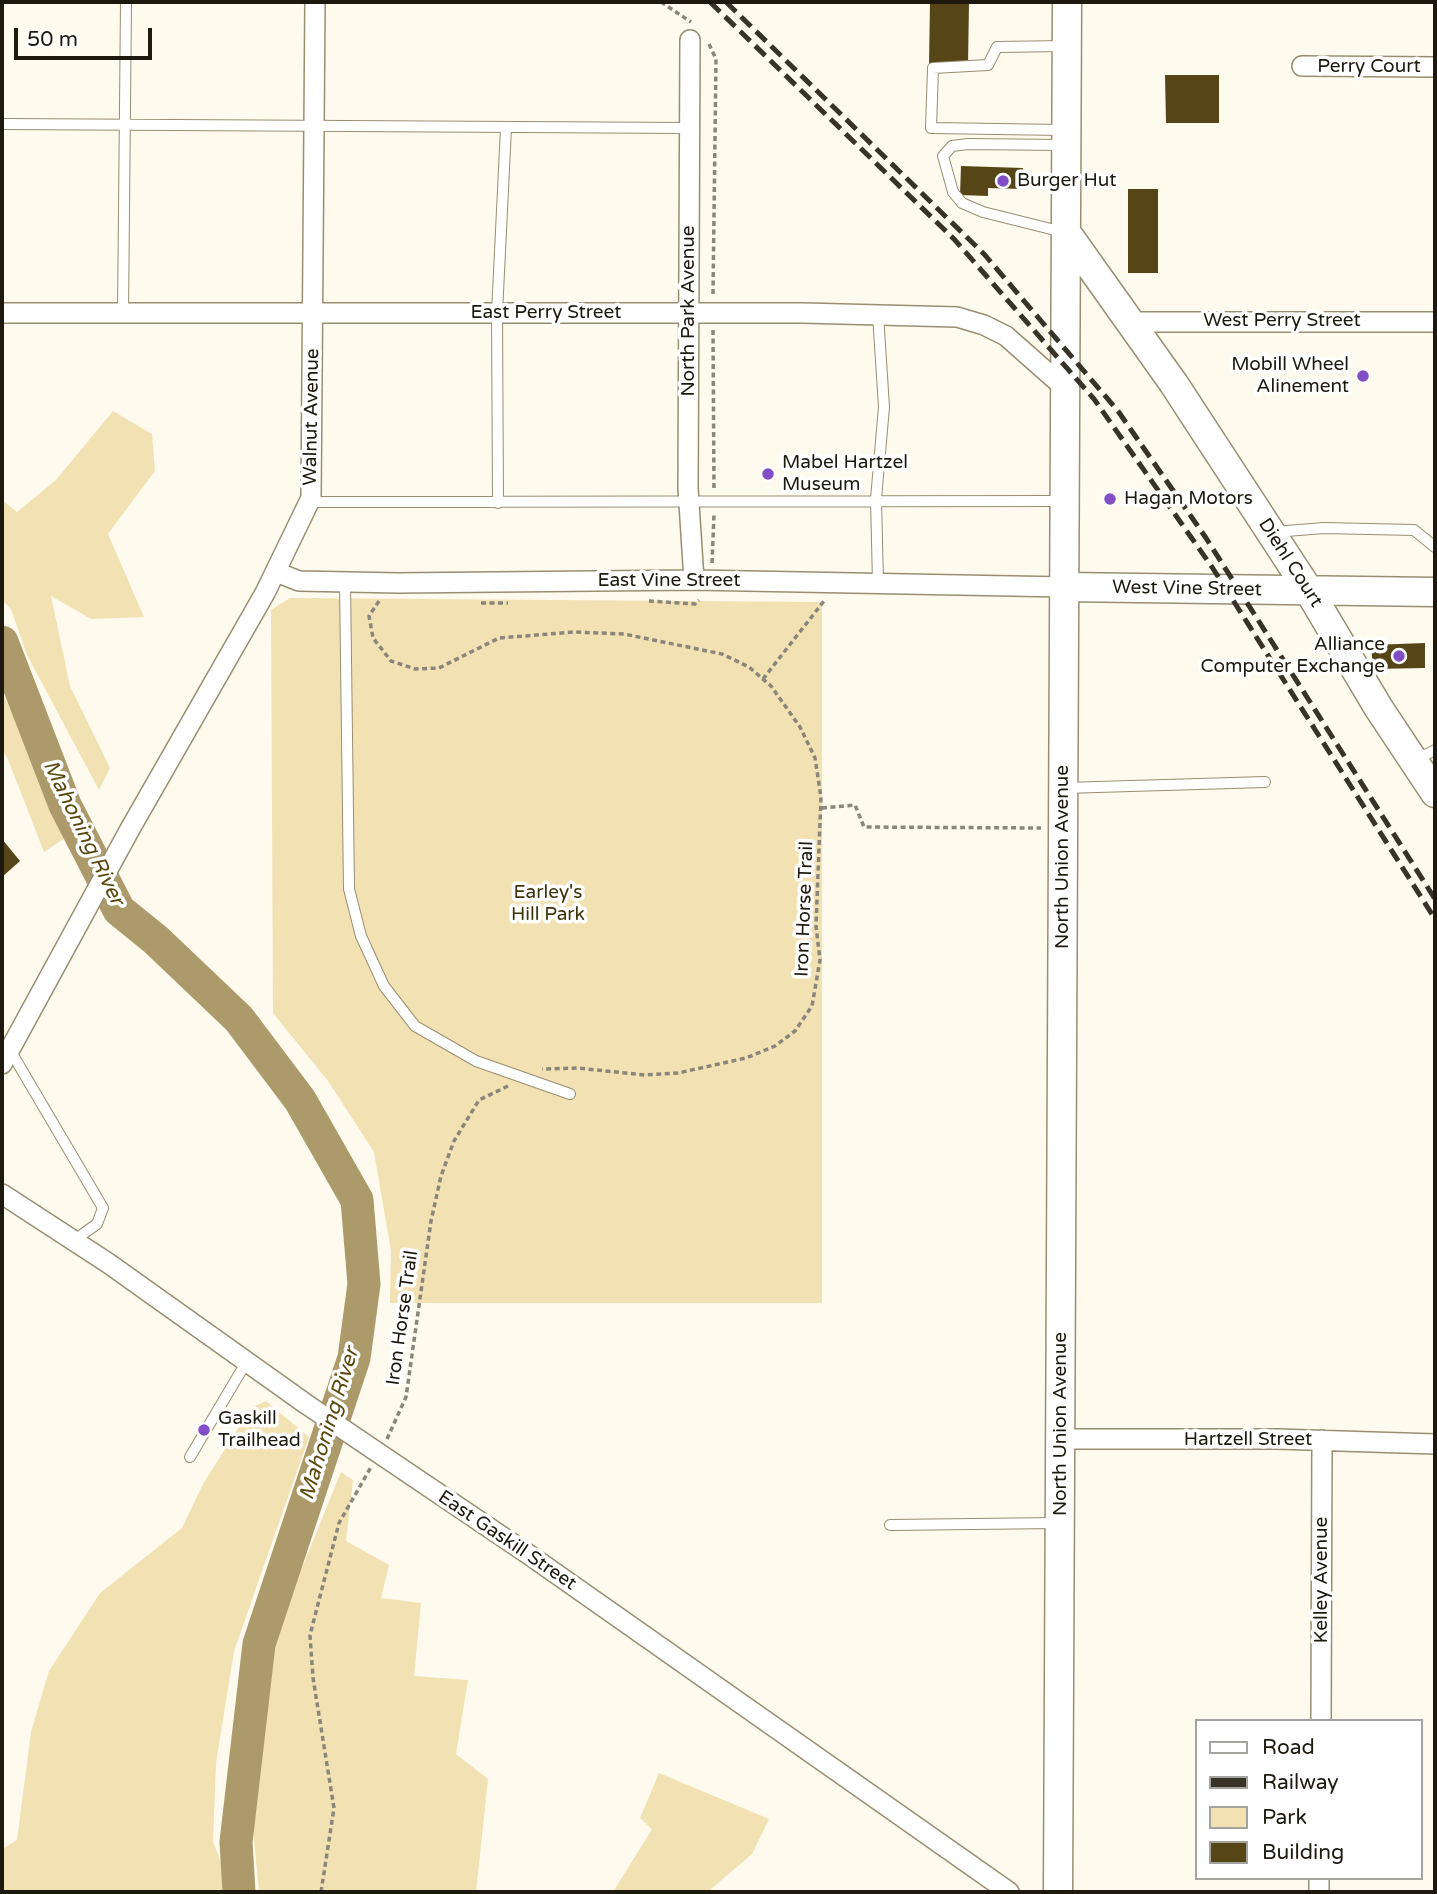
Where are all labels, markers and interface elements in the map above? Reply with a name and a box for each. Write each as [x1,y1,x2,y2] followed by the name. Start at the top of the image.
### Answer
[18,14,156,58] scale bar
[27,27,78,52] text: 50 m
[1317,56,1421,78] street label: Perry Court
[1017,170,1116,192] place label: Burger Hut
[995,173,1011,189] marker: Burger Hut
[678,225,700,397] street label: North Park Avenue
[470,302,622,324] street label: East Perry Street
[1203,310,1361,332] street label: West Perry Street
[299,348,325,486] street label: Walnut Avenue
[1231,354,1349,398] place label: Mobill Wheel Alinement
[1355,368,1371,384] marker: Mobill Wheel Alinement
[782,452,908,496] place label: Mabel Hartzel Museum
[760,466,776,482] marker: Mabel Hartzel Museum
[1124,488,1253,510] place label: Hagan Motors
[1102,491,1118,507] marker: Hagan Motors
[1253,514,1327,612] street label: Diehl Court
[597,570,741,592] street label: East Vine Street
[1112,576,1262,602] street label: West Vine Street
[1201,634,1385,678] place label: Alliance Computer Exchange
[1391,648,1407,664] marker: Alliance Computer Exchange
[37,756,129,910] water label: Mahoning River
[1052,765,1074,949] street label: North Union Avenue
[791,841,819,977] street label: Iron Horse Trail
[511,882,585,926] park label: Earley's Hill Park
[382,1249,424,1387] street label: Iron Horse Trail
[1050,1332,1072,1516] street label: North Union Avenue
[295,1345,365,1503] water label: Mahoning River
[218,1408,301,1452] place label: Gaskill Trailhead
[196,1422,212,1438] marker: Gaskill Trailhead
[1184,1429,1312,1451] street label: Hartzell Street
[434,1486,580,1596] street label: East Gaskill Street
[1311,1517,1333,1643] street label: Kelley Avenue
[1196,1719,1423,1880] legend
[1262,1735,1315,1760] text: Road
[1262,1770,1339,1795] text: Railway
[1262,1805,1307,1830] text: Park
[1262,1840,1344,1865] text: Building

